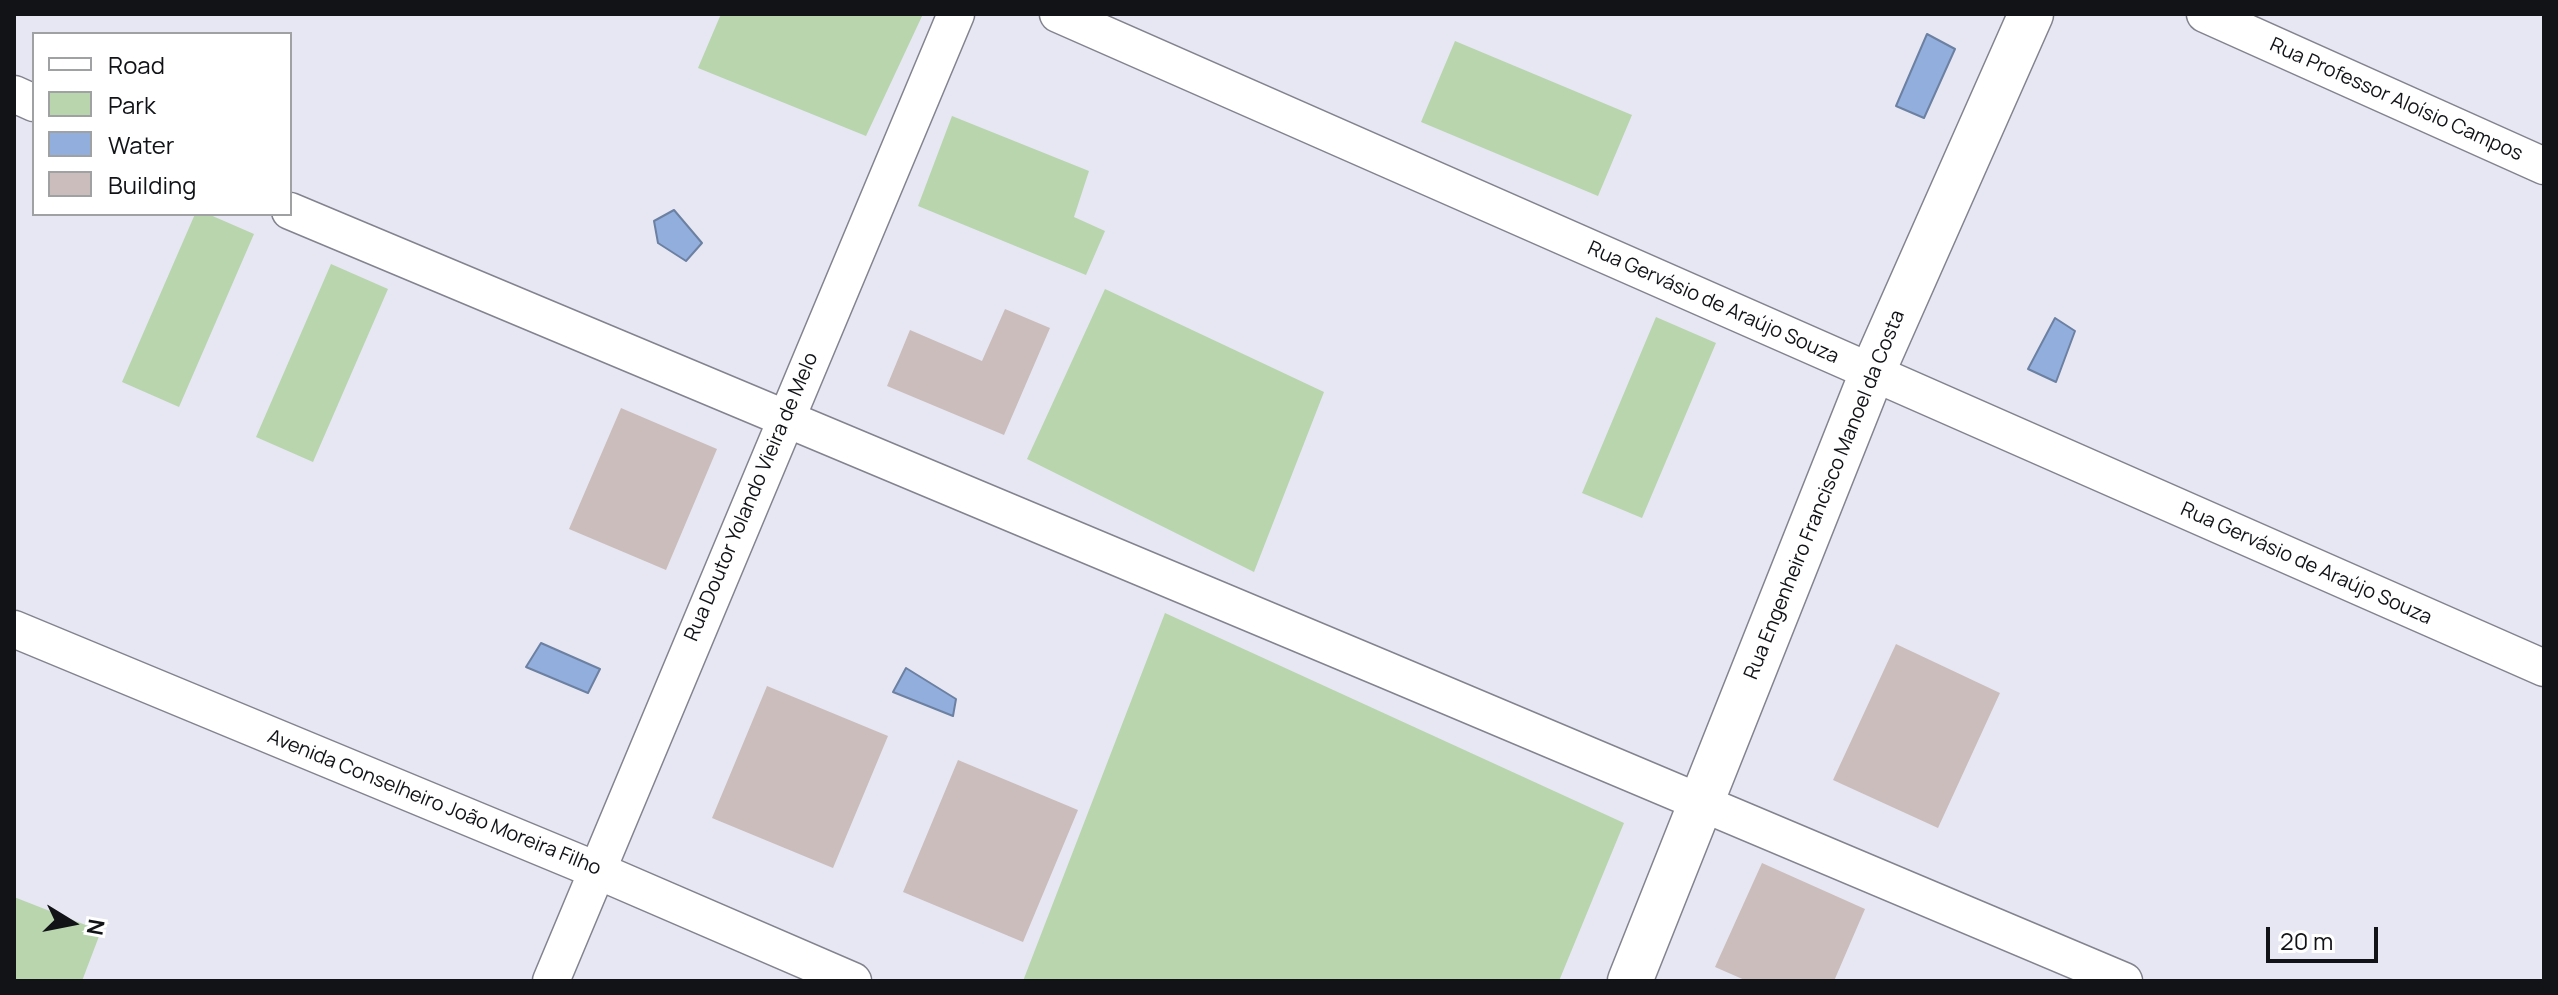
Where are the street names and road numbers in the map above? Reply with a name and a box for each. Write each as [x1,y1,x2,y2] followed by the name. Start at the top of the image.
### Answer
[2266,33,2526,167] street label: Rua Professor Aloísio Campos
[1584,237,1842,369] street label: Rua Gervásio de Araújo Souza
[1740,307,1910,683] street label: Rua Engenheiro Francisco Manoel da Costa
[680,349,824,645] street label: Rua Doutor Yolando Vieira de Melo
[2177,498,2435,630] street label: Rua Gervásio de Araújo Souza
[264,725,604,881] street label: Avenida Conselheiro João Moreira Filho

